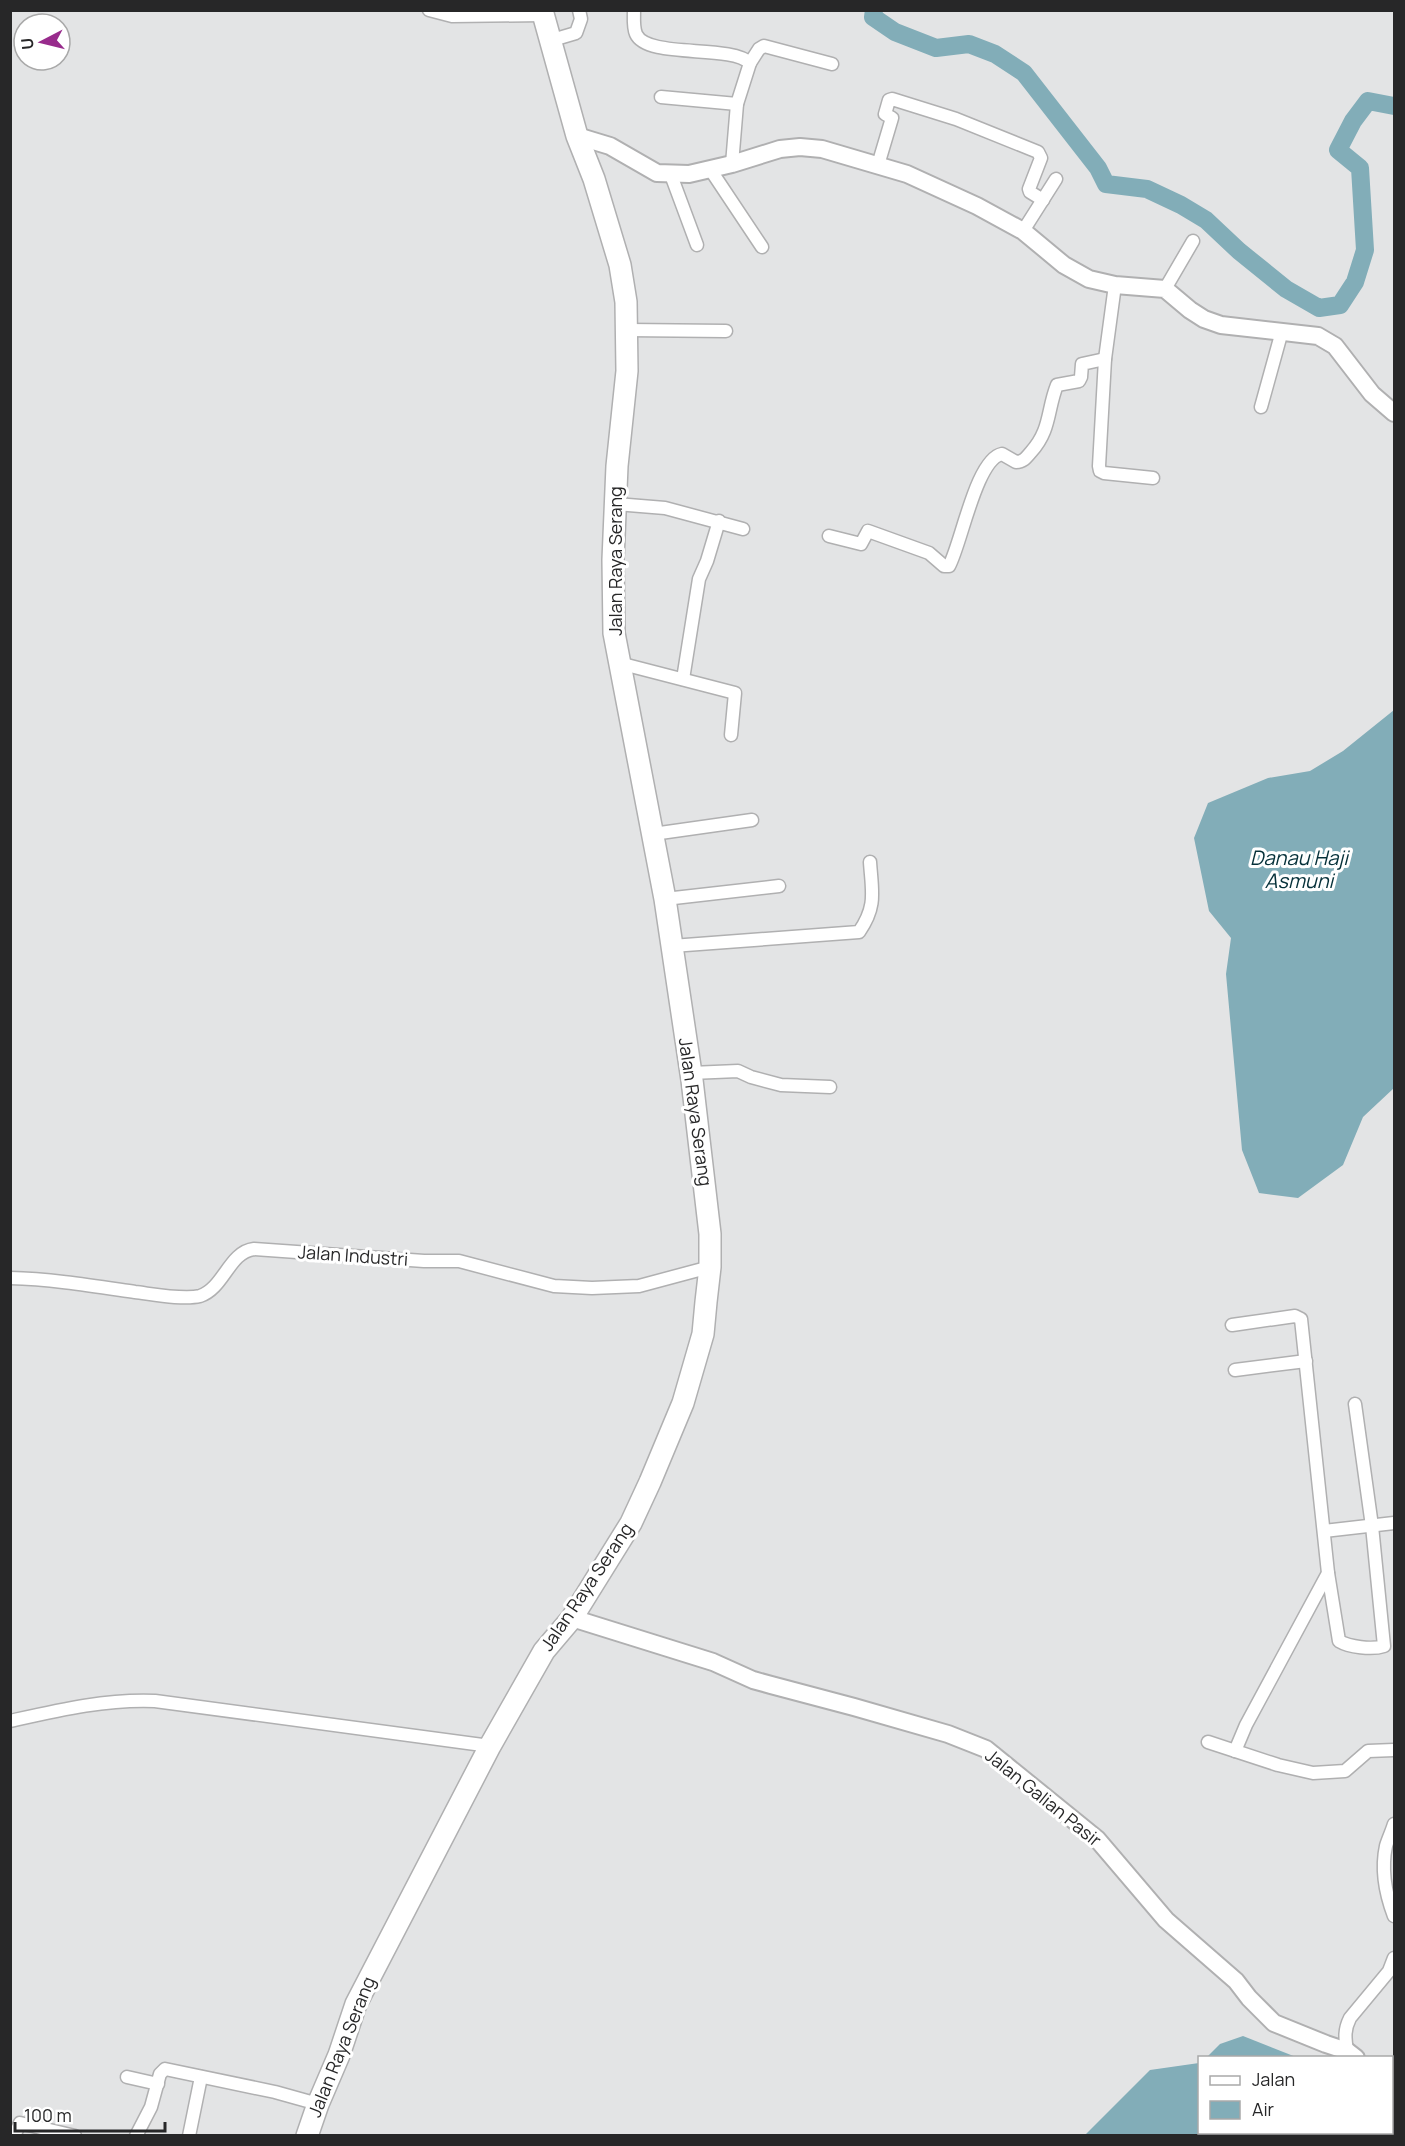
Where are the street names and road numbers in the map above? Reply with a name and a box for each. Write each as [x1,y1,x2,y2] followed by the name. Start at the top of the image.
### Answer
[603,486,627,636] street label: Jalan Raya Serang
[674,1036,718,1188] street label: Jalan Raya Serang
[297,1239,409,1271] street label: Jalan Industri
[534,1518,638,1655] street label: Jalan Raya Serang
[981,1743,1107,1852] street label: Jalan Galian Pasir
[302,1973,380,2120] street label: Jalan Raya Serang

